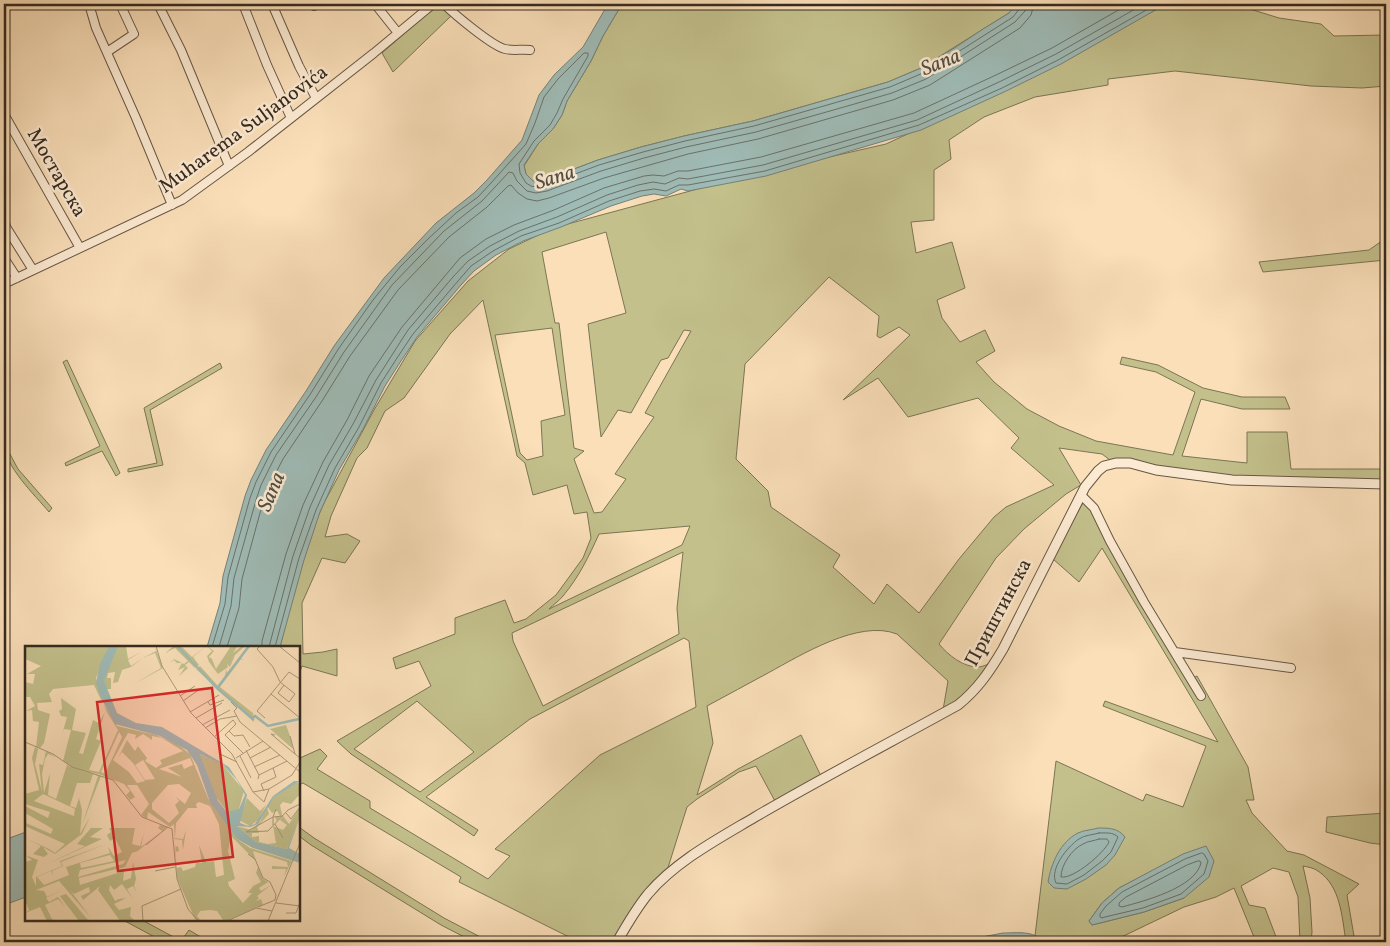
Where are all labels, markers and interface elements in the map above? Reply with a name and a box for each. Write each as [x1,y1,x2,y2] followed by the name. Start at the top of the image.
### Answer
[917,42,965,84] water label: Sana
[154,59,334,201] street label: Muharema Suljanovića
[19,123,93,223] street label: Мостарска
[531,158,579,198] water label: Sana
[251,468,293,516] water label: Sana
[959,554,1039,672] street label: Приштинска
[25,646,300,921] inset map

